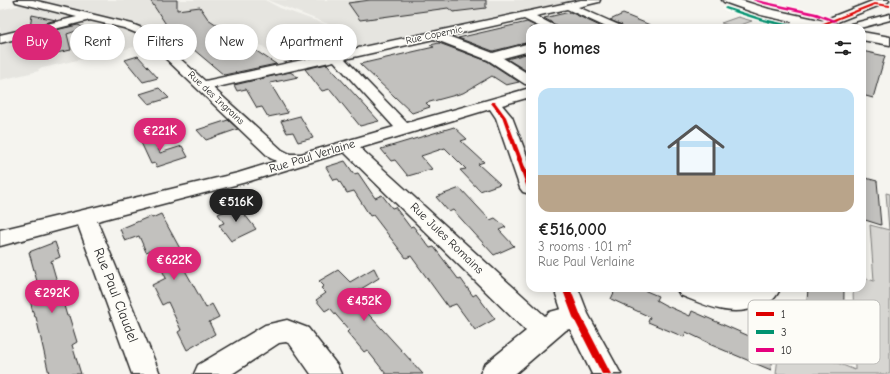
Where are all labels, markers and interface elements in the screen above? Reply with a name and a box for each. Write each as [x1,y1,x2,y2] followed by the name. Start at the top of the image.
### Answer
[405,23,464,47] street label: Rue Copernic
[12,24,62,60] chip: Buy
[70,24,125,60] chip: Rent
[133,24,197,60] chip: Filters
[205,24,258,60] chip: New
[266,24,357,60] chip: Apartment
[832,37,854,59] icon: filters
[538,39,600,58] text: 5 homes
[185,69,247,127] street label: Rue des Ingrains
[660,114,732,186] icon: home
[132,118,188,152] pin: €221K
[143,123,177,138] text: €221K
[267,136,357,176] street label: Rue Paul Verlaine
[208,189,264,223] pin: €516K
[218,194,254,209] text: €516K
[407,199,487,277] street label: Rue Jules Romains
[538,220,607,239] text: €516,000
[538,239,631,254] text: 3 rooms · 101 m²
[90,245,142,345] street label: Rue Paul Claudel
[146,247,202,281] pin: €622K
[156,252,192,267] text: €622K
[538,254,635,269] text: Rue Paul Verlaine
[24,280,80,314] pin: €292K
[34,285,70,300] text: €292K
[336,288,392,322] pin: €452K
[346,293,382,308] text: €452K
[748,300,880,364] legend
[781,308,785,321] text: 1
[781,326,787,339] text: 3
[781,344,792,357] text: 10

